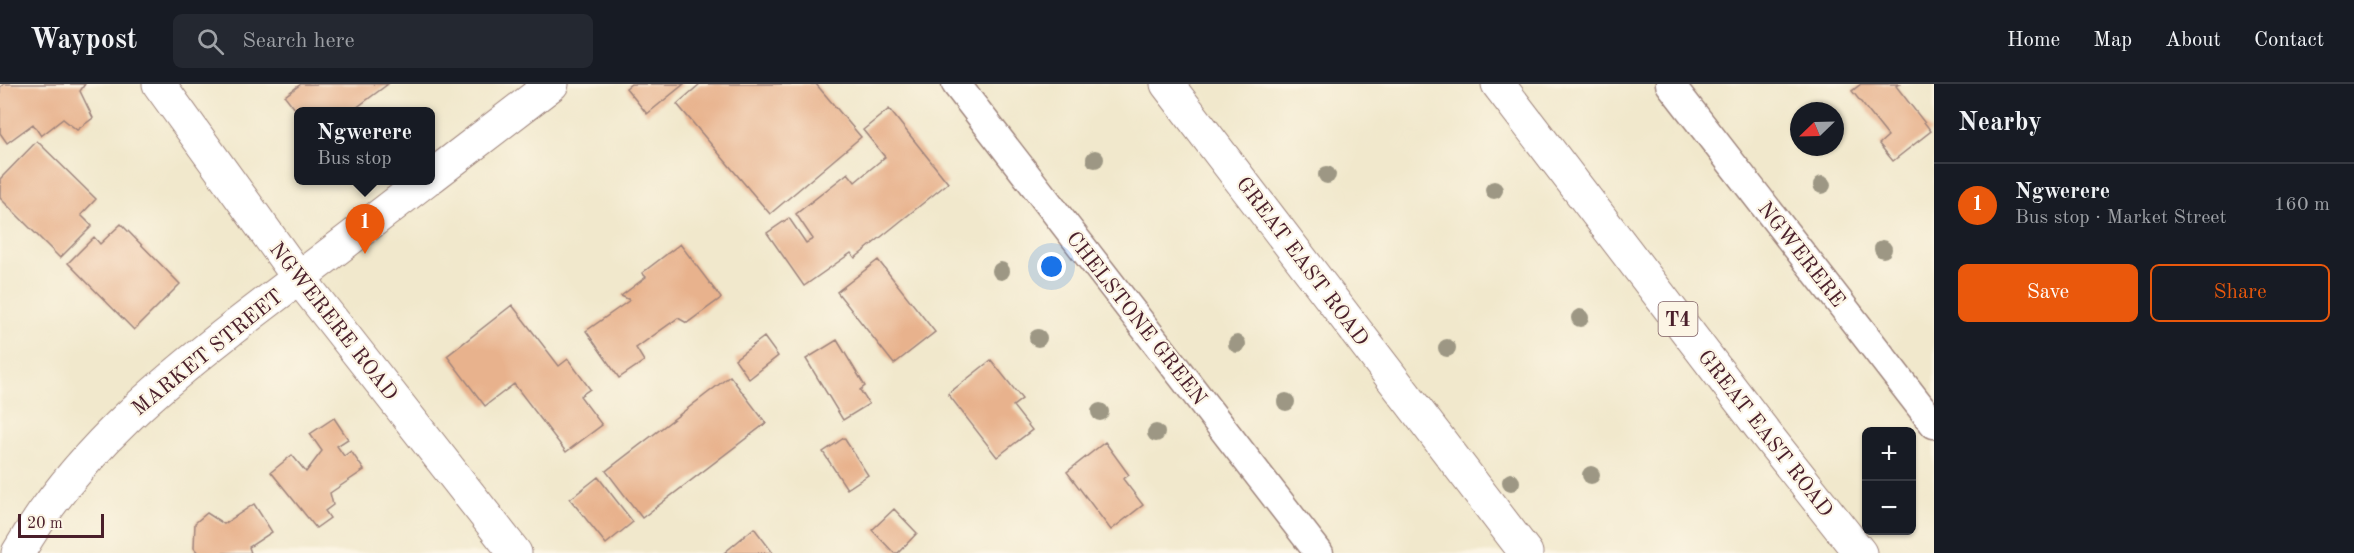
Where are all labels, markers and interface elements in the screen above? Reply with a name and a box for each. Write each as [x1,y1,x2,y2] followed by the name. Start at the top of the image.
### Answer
[173,14,593,68] search box
[194,25,227,58] icon: search
[30,27,137,55] text: Waypost
[242,30,355,52] text: Search here
[2007,30,2060,51] text: Home
[2093,30,2132,51] text: Map
[2165,30,2221,51] text: About
[2254,30,2324,51] text: Contact
[1790,102,1844,156] north arrow
[294,107,435,185] popup
[1958,110,2042,136] text: Nearby
[317,122,412,144] text: Ngwerere
[317,149,392,169] text: Bus stop
[1232,174,1372,350] street label: GREAT EAST ROAD
[2015,181,2110,203] text: Ngwerere
[1972,195,1983,215] text: 1
[2274,195,2330,215] text: 160 m
[1753,198,1848,312] street label: NGWERERE
[346,204,385,254] pin: 1
[2015,208,2227,228] text: Bus stop · Market Street
[1062,228,1210,410] street label: CHELSTONE GREEN
[265,239,401,405] street label: NGWERERE ROAD
[1037,252,1066,281] your location
[1958,264,2138,322] button: Save
[2150,264,2330,322] button: Share
[129,286,287,420] street label: MARKET STREET
[1658,302,1698,336] road number: T4
[1693,347,1836,521] street label: GREAT EAST ROAD
[1862,427,1916,535] map controls
[1862,427,1916,481] button: +
[1862,481,1916,535] button: −
[18,511,104,538] scale bar
[27,516,63,532] text: 20 m

